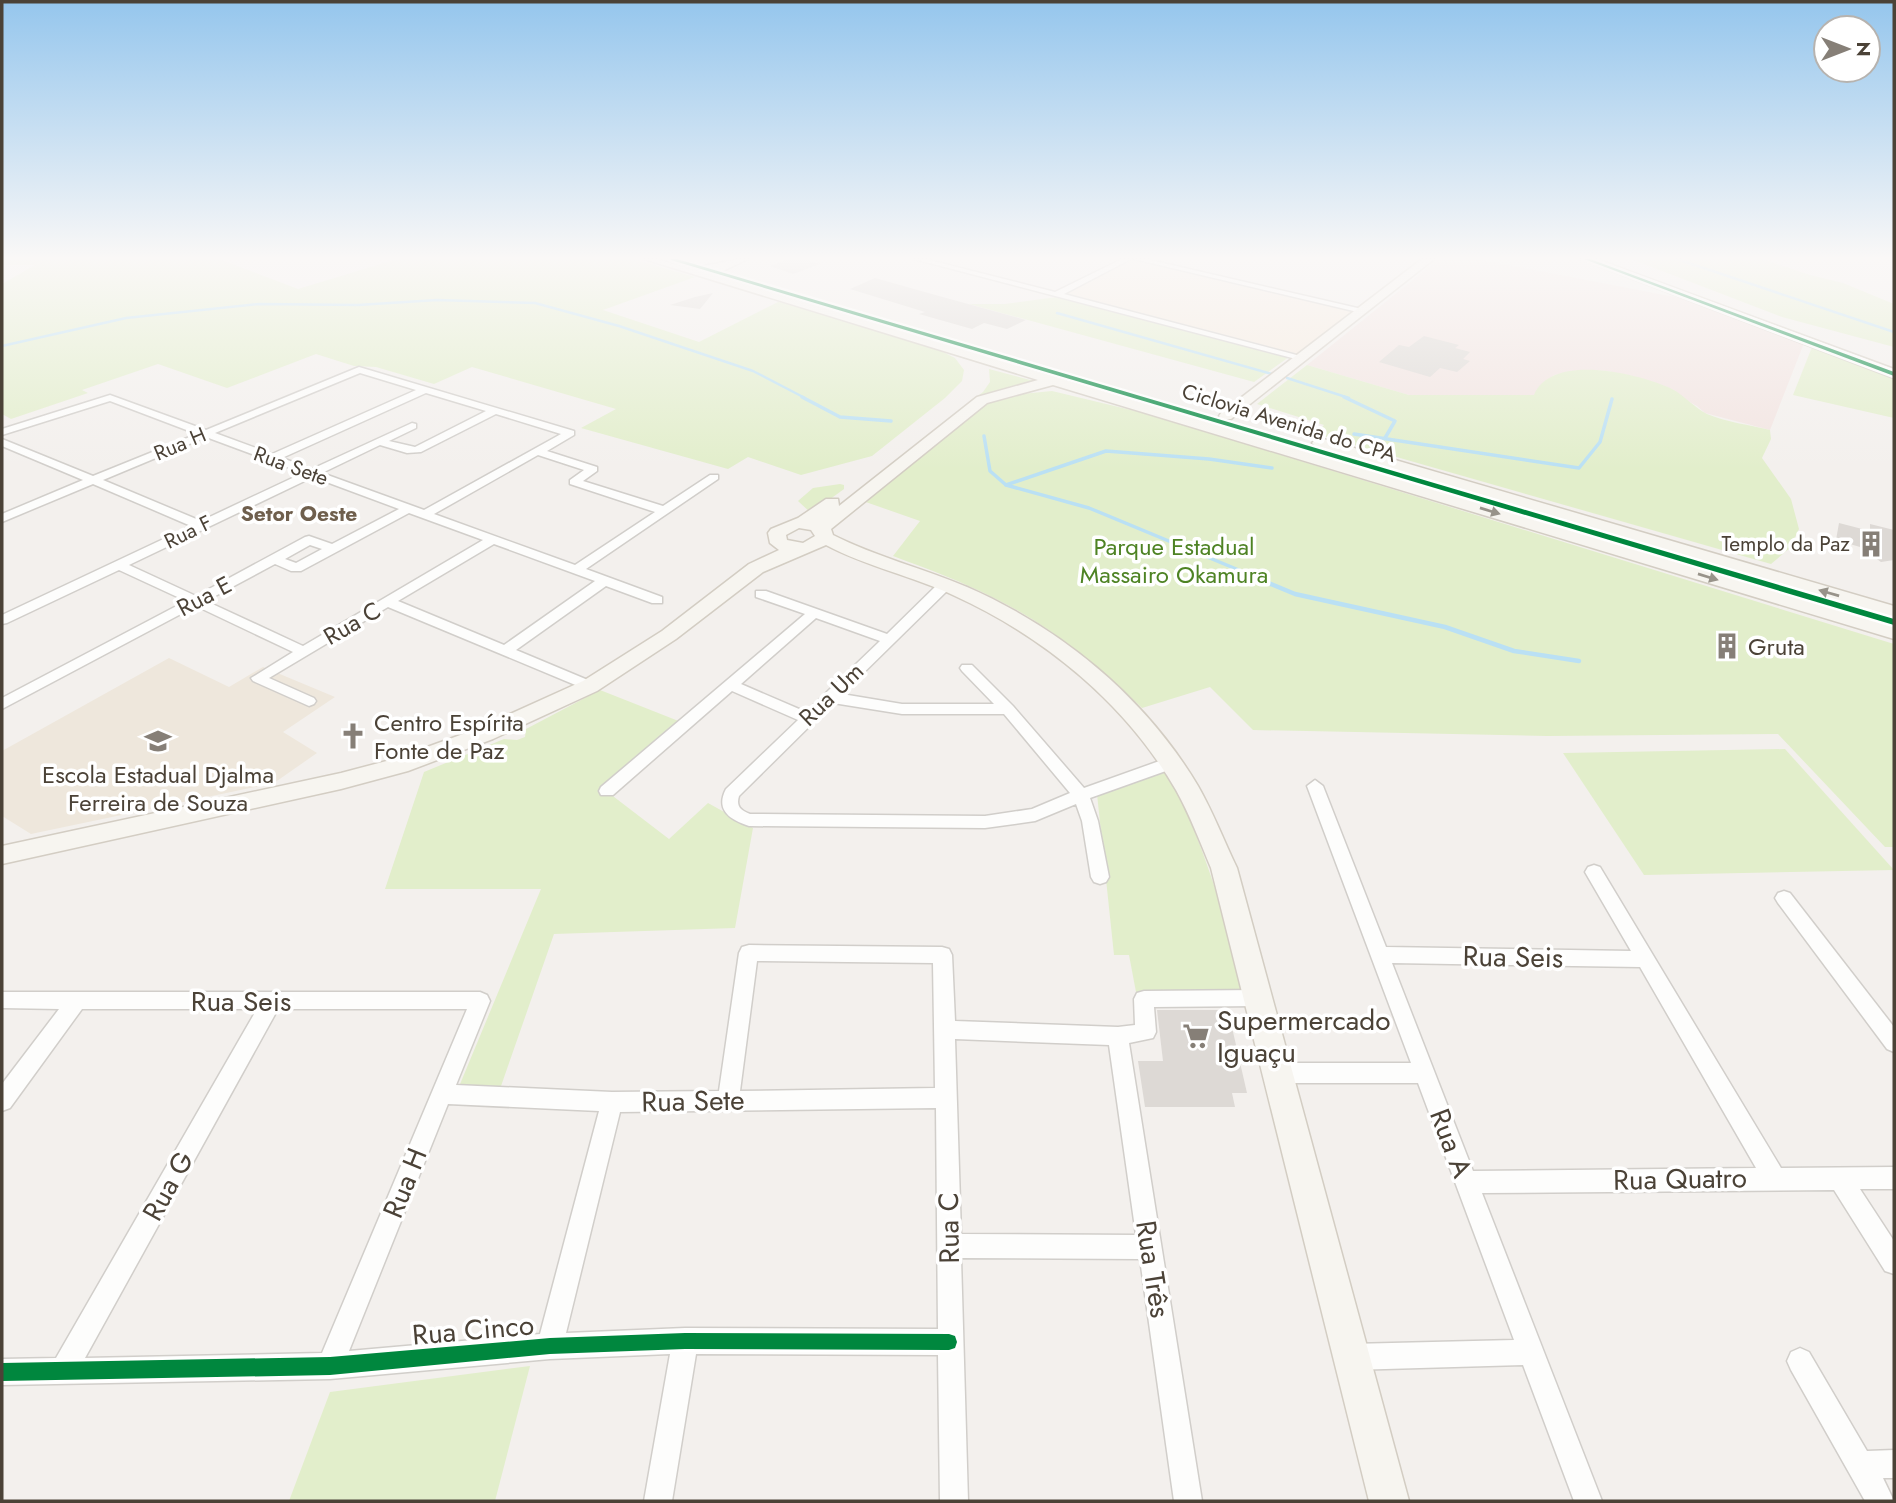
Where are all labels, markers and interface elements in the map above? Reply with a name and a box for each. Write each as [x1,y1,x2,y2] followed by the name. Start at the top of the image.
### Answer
[1812,14,1882,84] north arrow
[1850,41,1877,57] text: N
[1178,376,1400,470] street label: Ciclovia Avenida do CPA
[149,420,211,468] street label: Rua H
[250,439,333,493] street label: Rua Sete
[241,499,357,529] district label: Setor Oeste
[1480,507,1501,517] one-way arrow
[159,508,217,556] street label: Rua F
[1080,529,1268,592] park label: Parque Estadual Massairo Okamura
[1722,529,1850,559] place label: Templo da Paz
[1856,529,1886,559] building icon: Templo da Paz
[170,567,238,625] street label: Rua E
[1698,572,1719,582] one-way arrow
[1818,587,1839,597] one-way arrow
[317,593,387,653] street label: Rua C
[1748,629,1805,664] place label: Gruta
[1712,631,1742,661] building icon: Gruta
[791,654,871,734] street label: Rua Um
[374,705,524,768] place label: Centro Espírita Fonte de Paz
[338,721,368,751] church icon: Centro Espírita Fonte de Paz
[143,726,173,756] school or university icon: Escola Estadual Djalma Ferreira de Souza
[42,757,274,820] place label: Escola Estadual Djalma Ferreira de Souza
[1462,936,1564,978] street label: Rua Seis
[191,981,291,1022] street label: Rua Seis
[1217,1000,1391,1073] place label: Supermercado Iguaçu
[1181,1021,1211,1051] supermarket icon: Supermercado Iguaçu
[641,1080,745,1122] street label: Rua Sete
[1419,1103,1483,1184] street label: Rua A
[372,1142,438,1224] street label: Rua H
[132,1144,204,1228] street label: Rua G
[1613,1157,1747,1201] street label: Rua Quatro
[928,1192,970,1264] street label: Rua C
[1125,1217,1181,1321] street label: Rua Três
[410,1304,536,1356] street label: Rua Cinco

